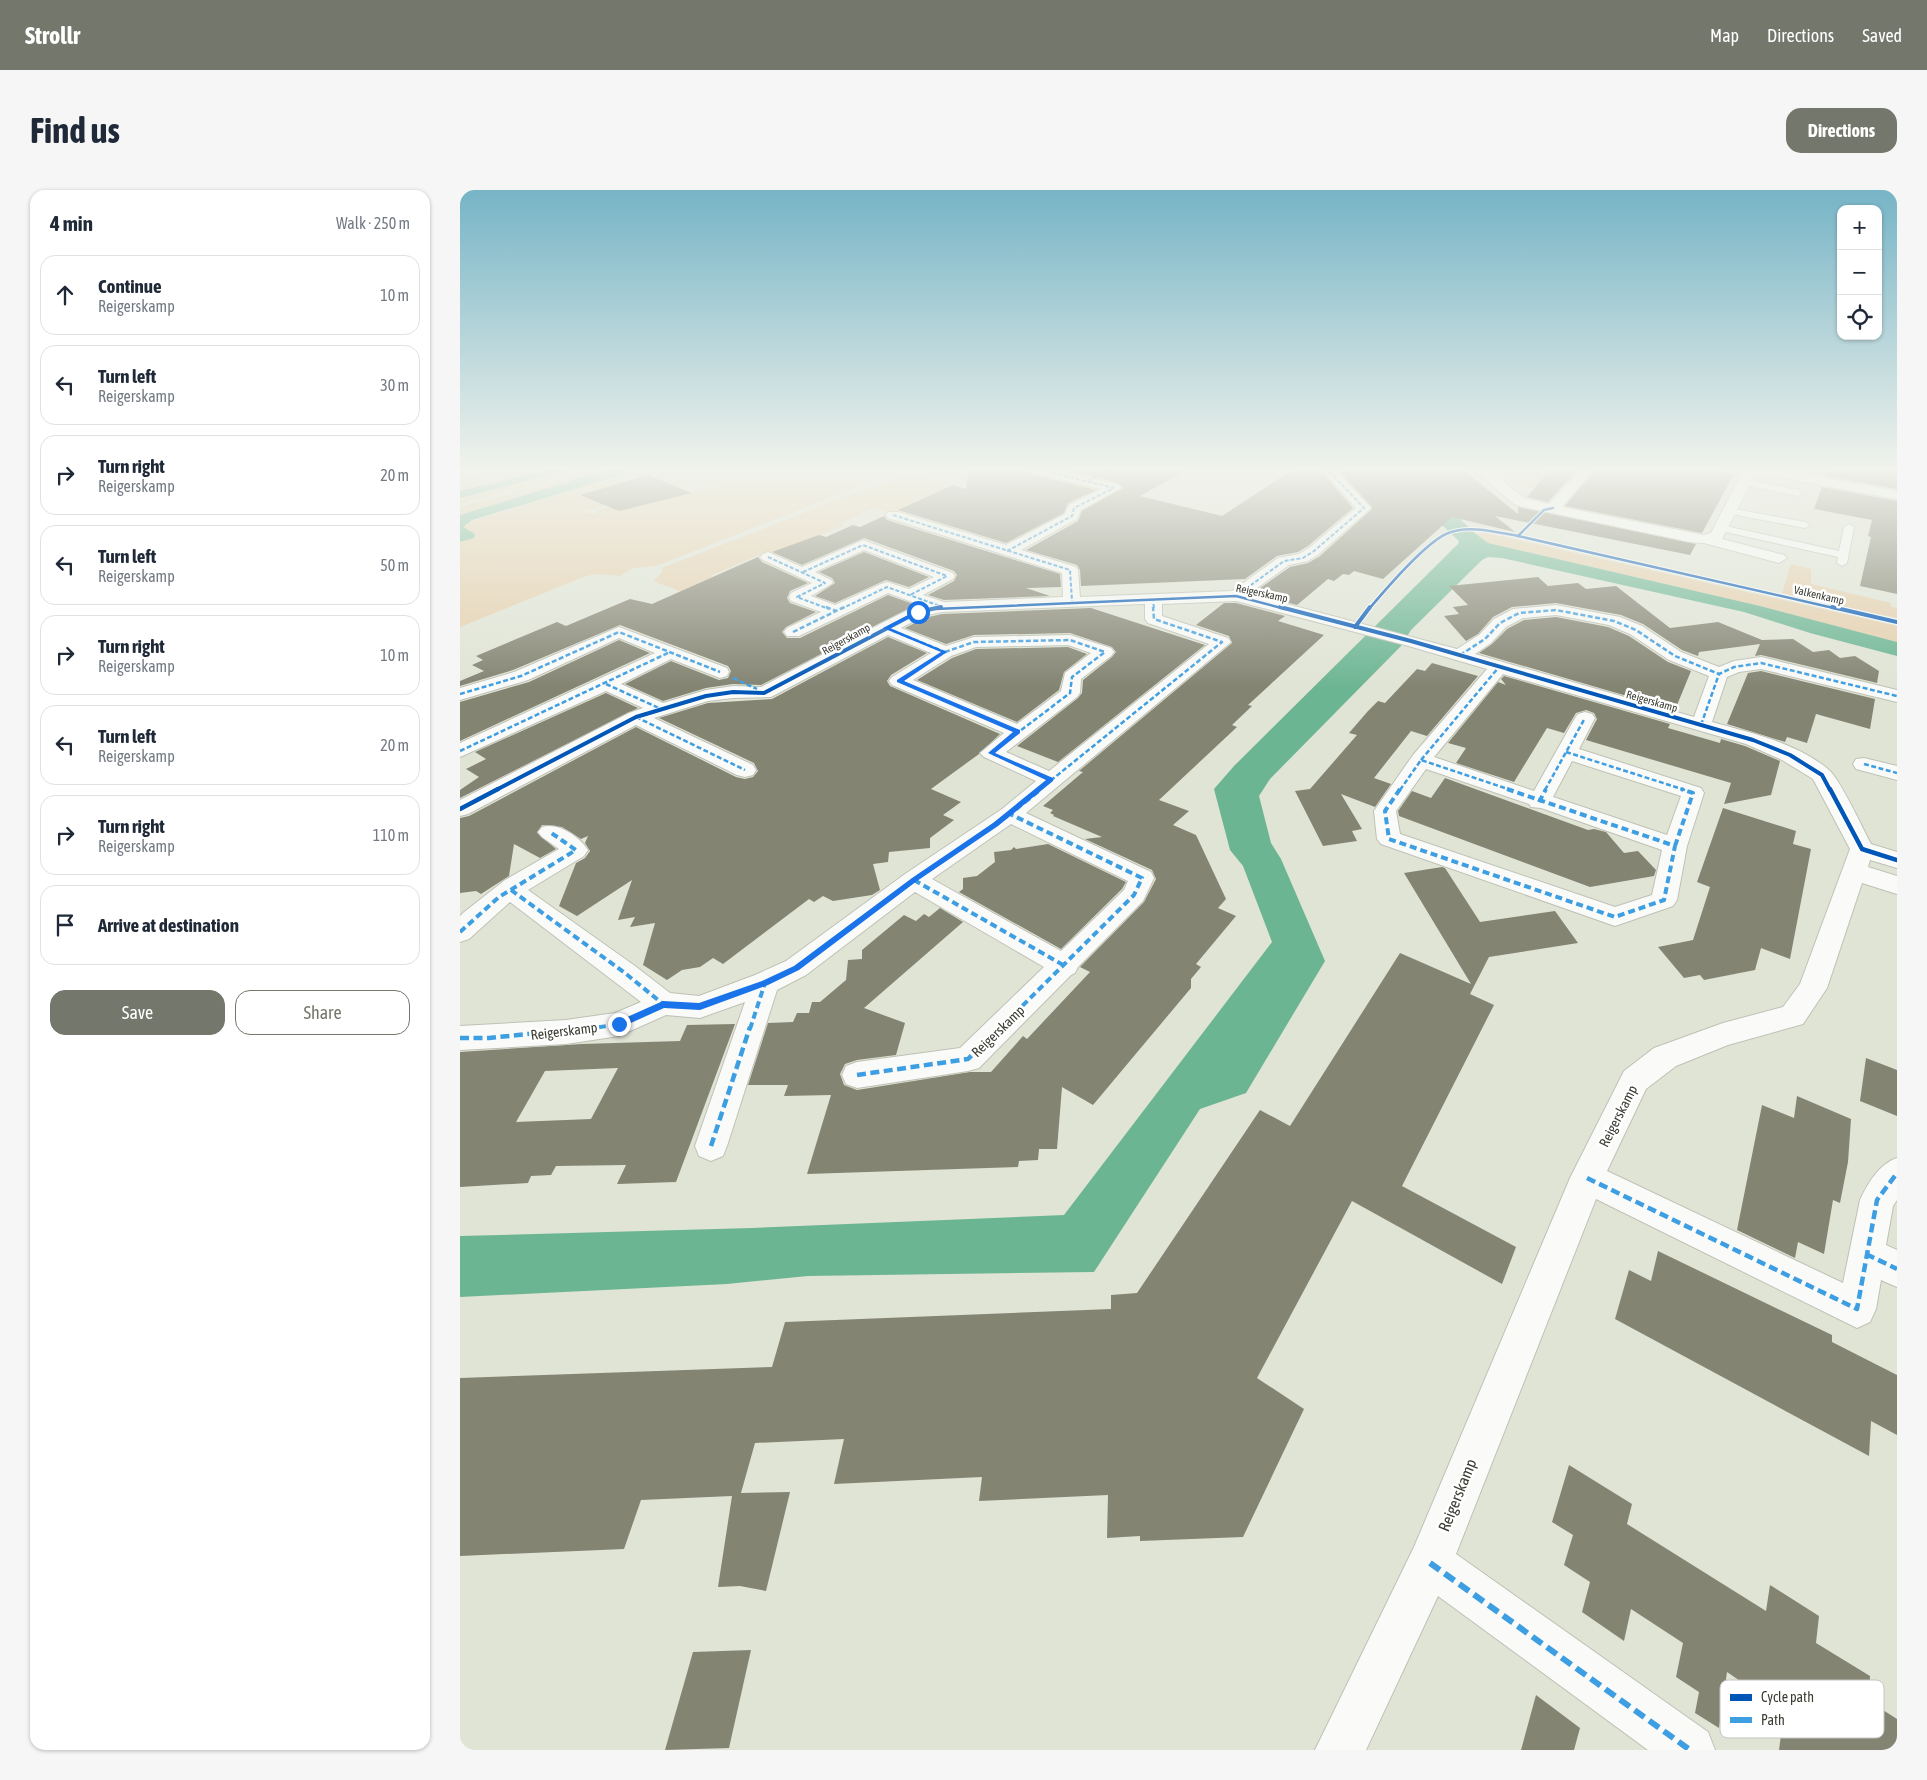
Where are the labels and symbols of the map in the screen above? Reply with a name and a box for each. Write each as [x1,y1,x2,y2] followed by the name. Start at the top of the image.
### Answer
[1235,582,1289,604] street label: Reigerskamp
[1793,583,1845,607] street label: Valkenkamp
[907,601,930,624] route start
[820,621,872,657] street label: Reigerskamp
[1625,688,1679,714] street label: Reigerskamp
[968,1002,1028,1060] street label: Reigerskamp
[608,1013,631,1036] route end
[530,1019,599,1043] street label: Reigerskamp
[1596,1082,1641,1150] street label: Reigerskamp
[1434,1456,1481,1534] street label: Reigerskamp
[1720,1680,1884,1738] legend
[1761,1689,1814,1705] text: Cycle path
[1761,1712,1785,1728] text: Path

